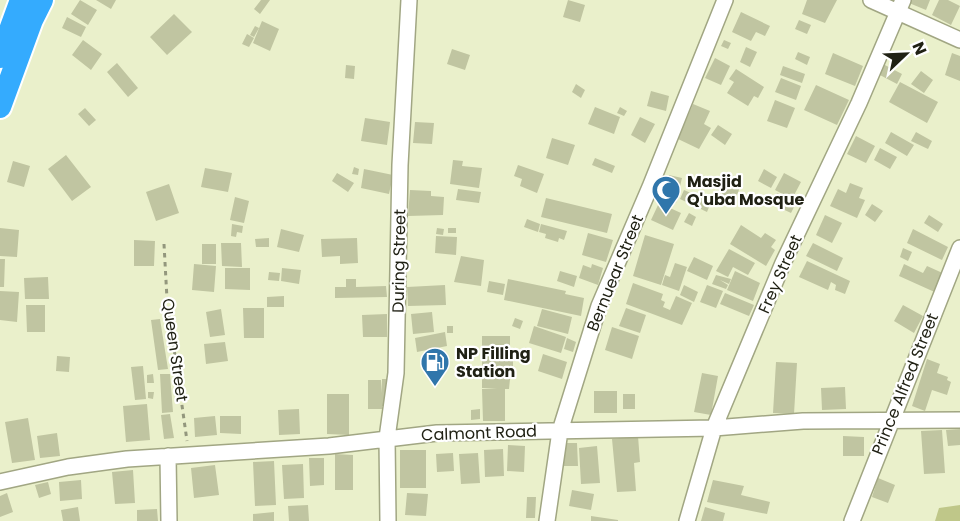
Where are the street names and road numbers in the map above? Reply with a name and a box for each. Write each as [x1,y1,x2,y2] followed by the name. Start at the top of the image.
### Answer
[387,209,411,313] street label: During Street
[581,211,649,335] street label: Bernuear Street
[752,231,808,317] street label: Frey Street
[156,297,194,403] street label: Queen Street
[866,309,944,458] street label: Prince Alfred Street
[421,419,537,447] street label: Calmont Road

